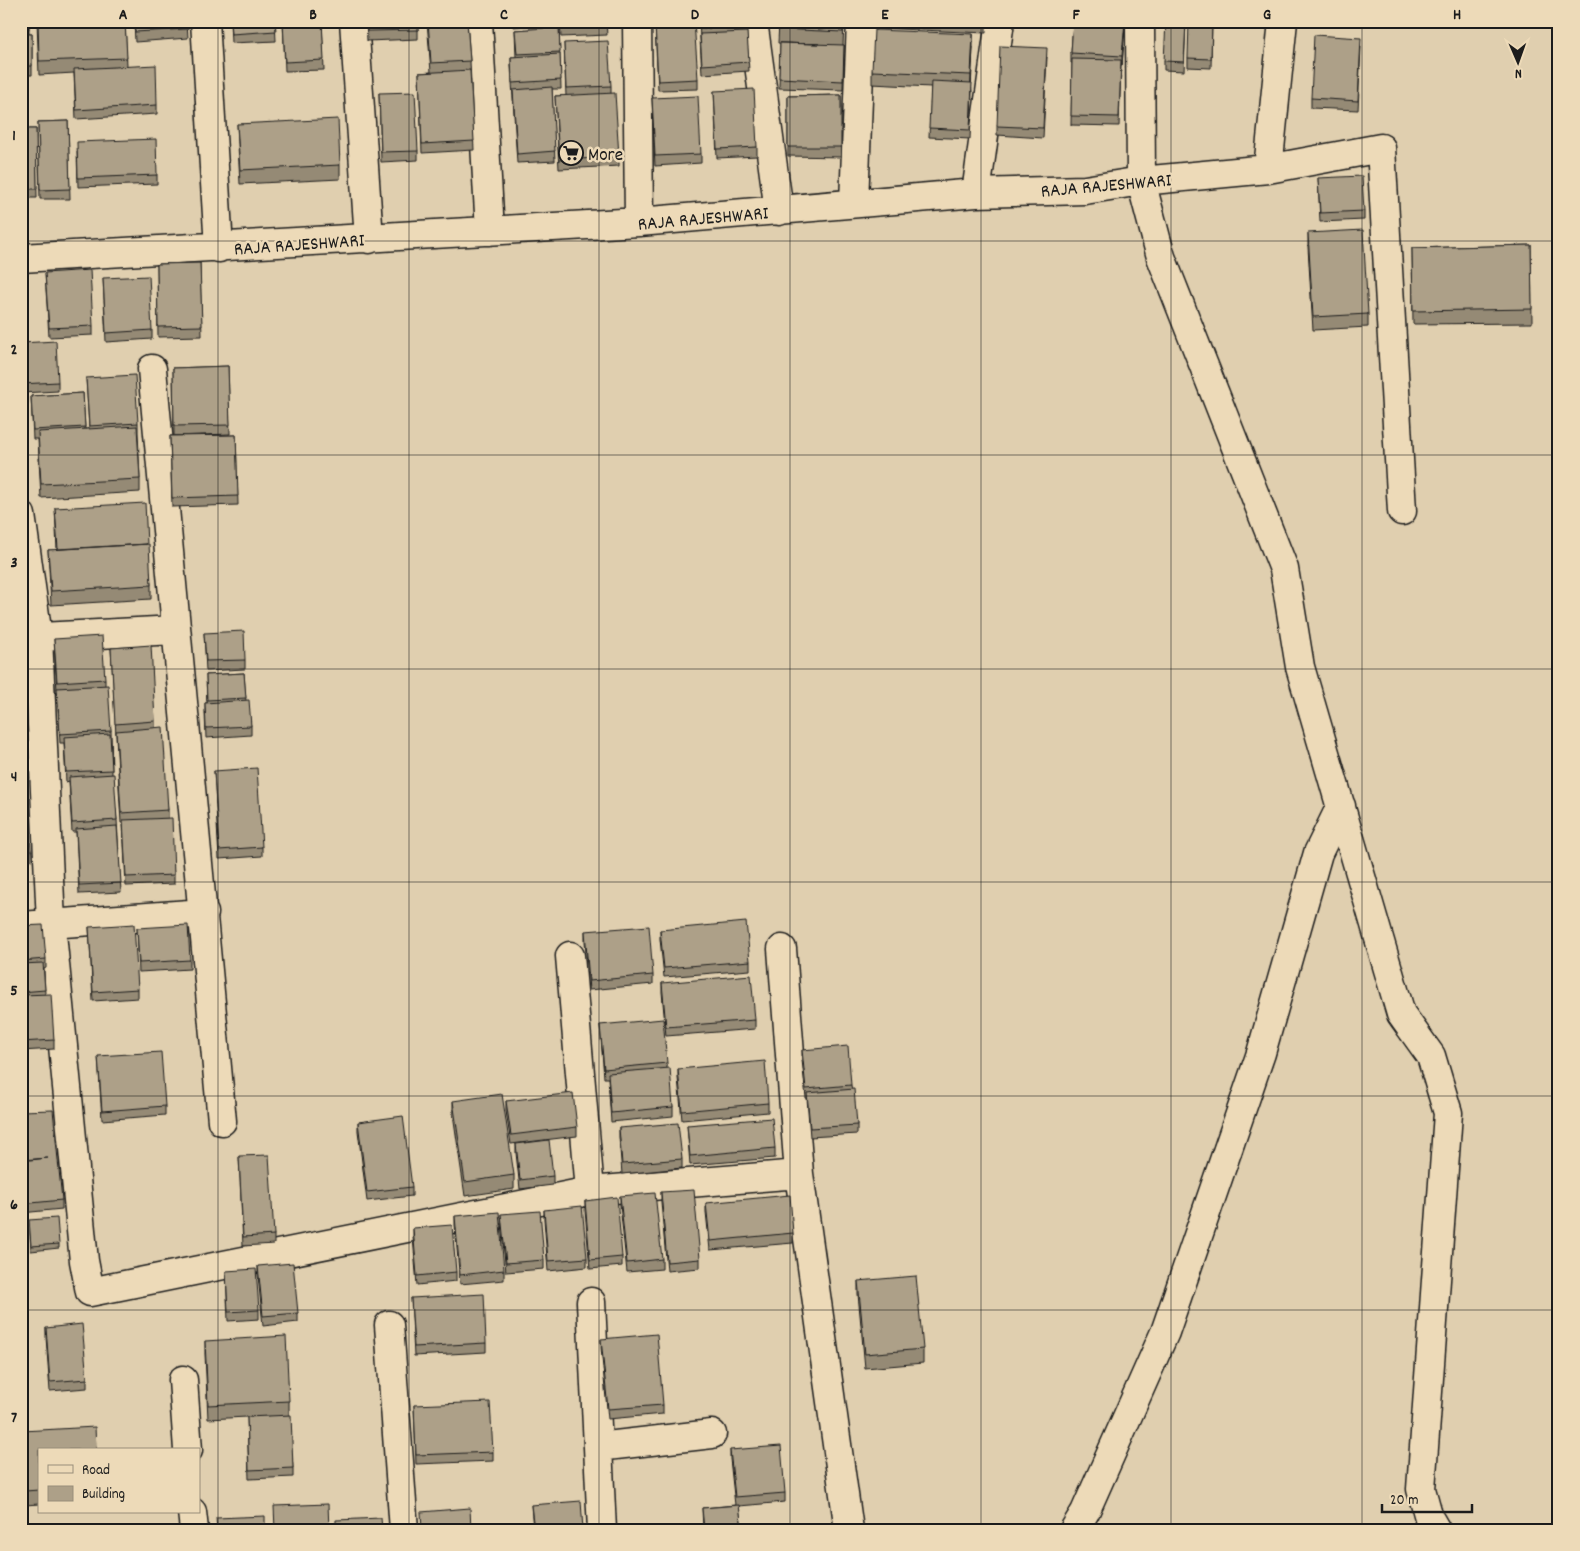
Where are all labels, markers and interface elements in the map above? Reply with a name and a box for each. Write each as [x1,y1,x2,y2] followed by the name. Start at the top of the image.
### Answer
[119,4,128,27] text: A
[309,4,317,27] text: B
[500,4,508,27] text: C
[691,4,700,27] text: D
[881,4,889,27] text: E
[1072,4,1080,27] text: F
[1263,4,1271,27] text: G
[1453,4,1461,27] text: H
[1492,38,1542,88] north arrow
[1514,63,1522,83] text: N
[12,125,16,148] text: 1
[558,140,584,166] supermarket icon: More
[588,143,623,170] place label: More
[1040,168,1173,207] street label: RAJA RAJESHWARI
[637,201,770,240] street label: RAJA RAJESHWARI
[233,228,366,265] street label: RAJA RAJESHWARI
[11,339,18,362] text: 2
[10,552,18,575] text: 3
[11,766,17,789] text: 4
[10,980,18,1003] text: 5
[10,1194,18,1217] text: 6
[11,1407,17,1430] text: 7
[38,1448,200,1514] legend
[82,1460,110,1482] text: Road
[1382,1481,1472,1513] scale bar
[82,1484,125,1506] text: Building
[1390,1490,1418,1512] text: 20 m

